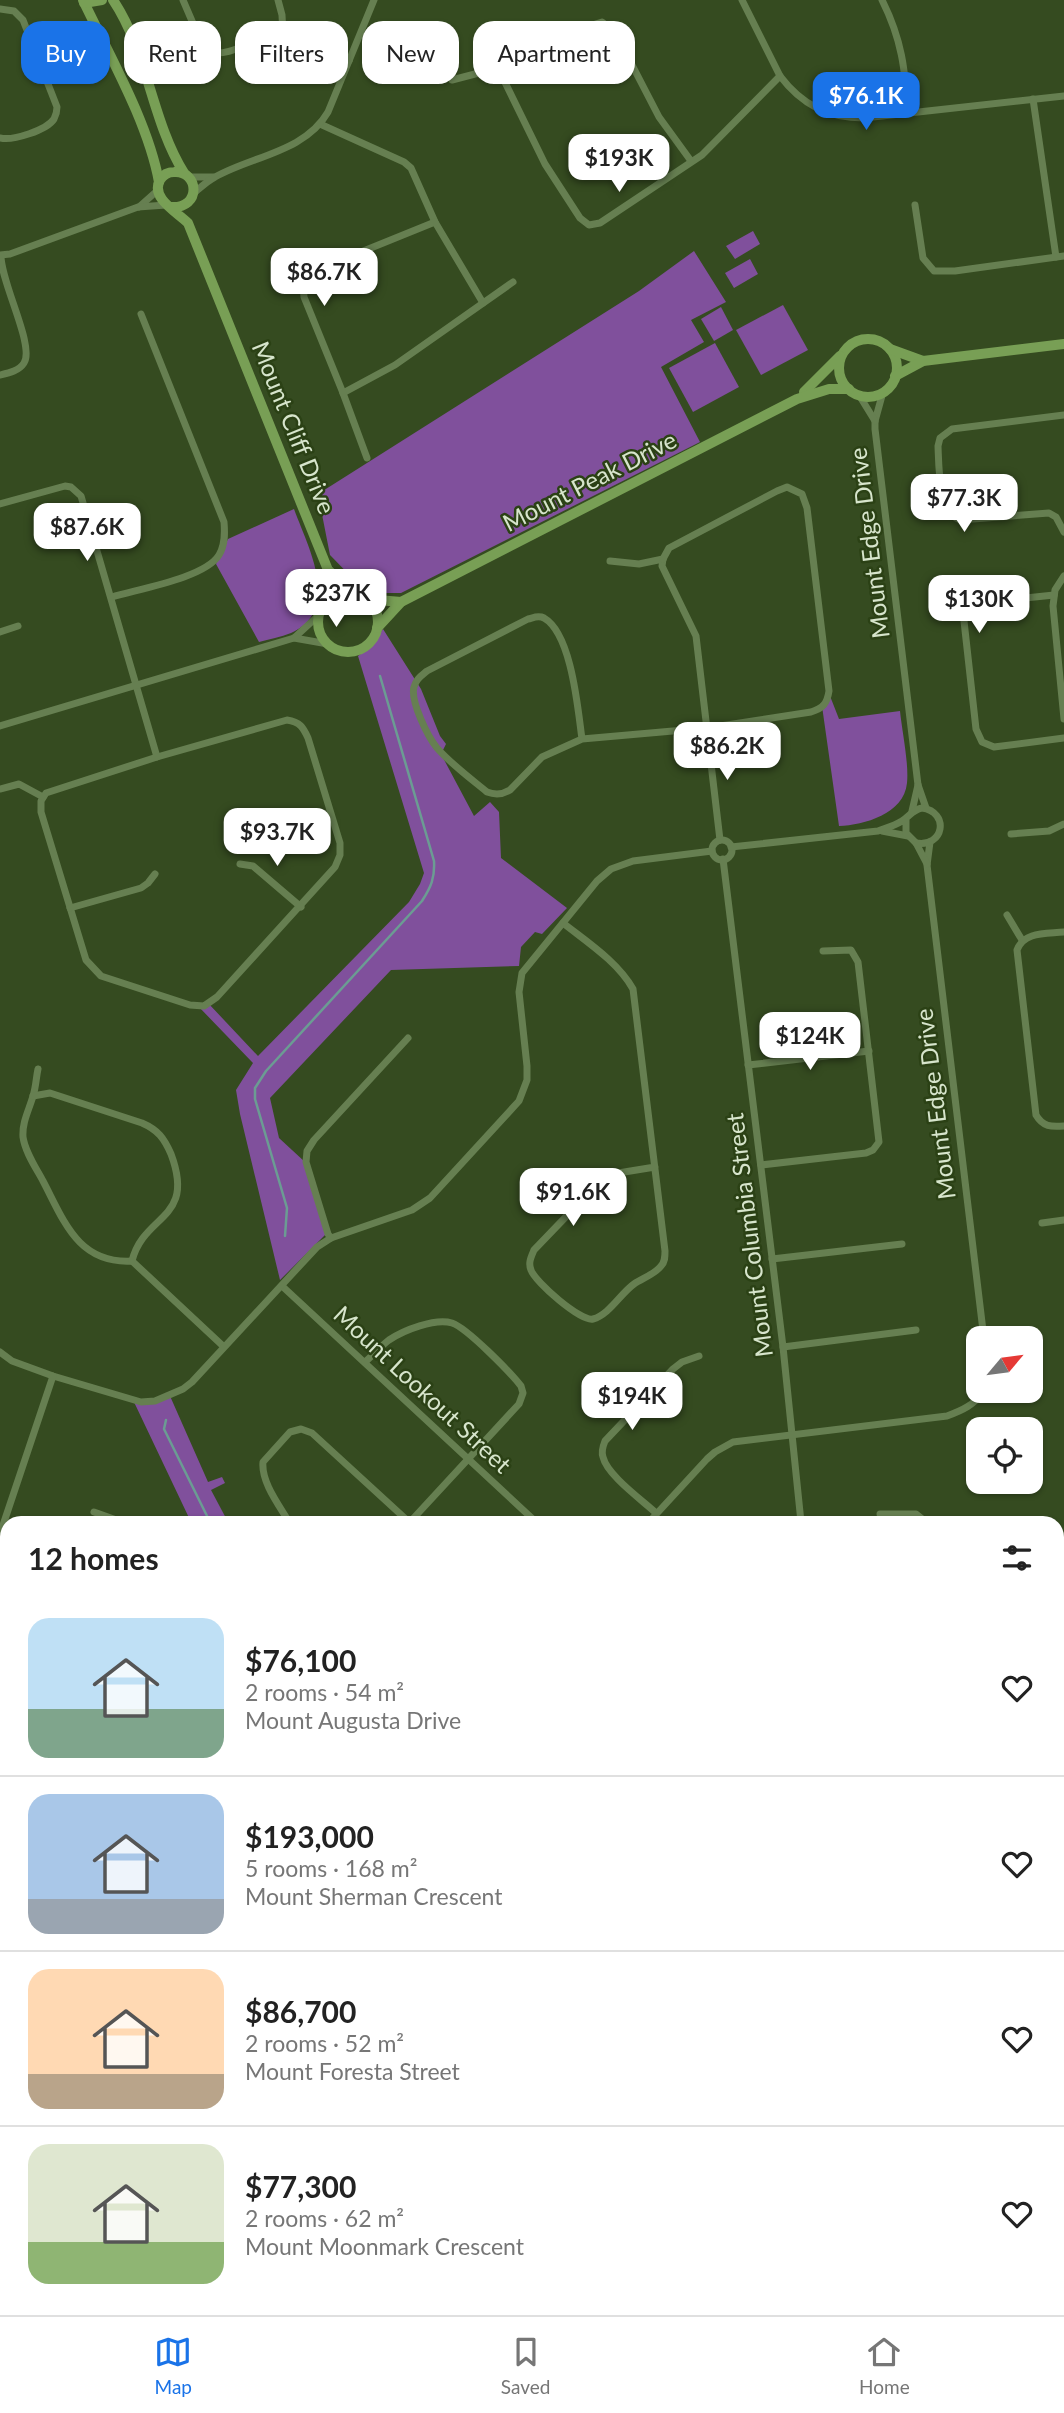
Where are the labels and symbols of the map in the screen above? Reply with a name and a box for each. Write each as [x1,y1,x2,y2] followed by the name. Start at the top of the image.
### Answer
[809,72,923,132] pin: $76.1K
[570,134,668,194] pin: $193K
[267,248,381,308] pin: $86.7K
[247,337,342,518] street label: Mount Cliff Drive
[498,424,681,537] street label: Mount Peak Drive
[842,446,895,640] street label: Mount Edge Drive
[907,475,1021,534] pin: $77.3K
[30,504,144,563] pin: $87.6K
[287,570,385,629] pin: $237K
[930,576,1028,635] pin: $130K
[670,722,784,782] pin: $86.2K
[220,808,334,868] pin: $93.7K
[908,1007,961,1201] street label: Mount Edge Drive
[761,1012,859,1072] pin: $124K
[719,1111,778,1359] street label: Mount Columbia Street
[516,1168,630,1228] pin: $91.6K
[328,1299,518,1479] street label: Mount Lookout Street
[966,1326,1043,1404] north arrow
[583,1372,681,1432] pin: $194K

